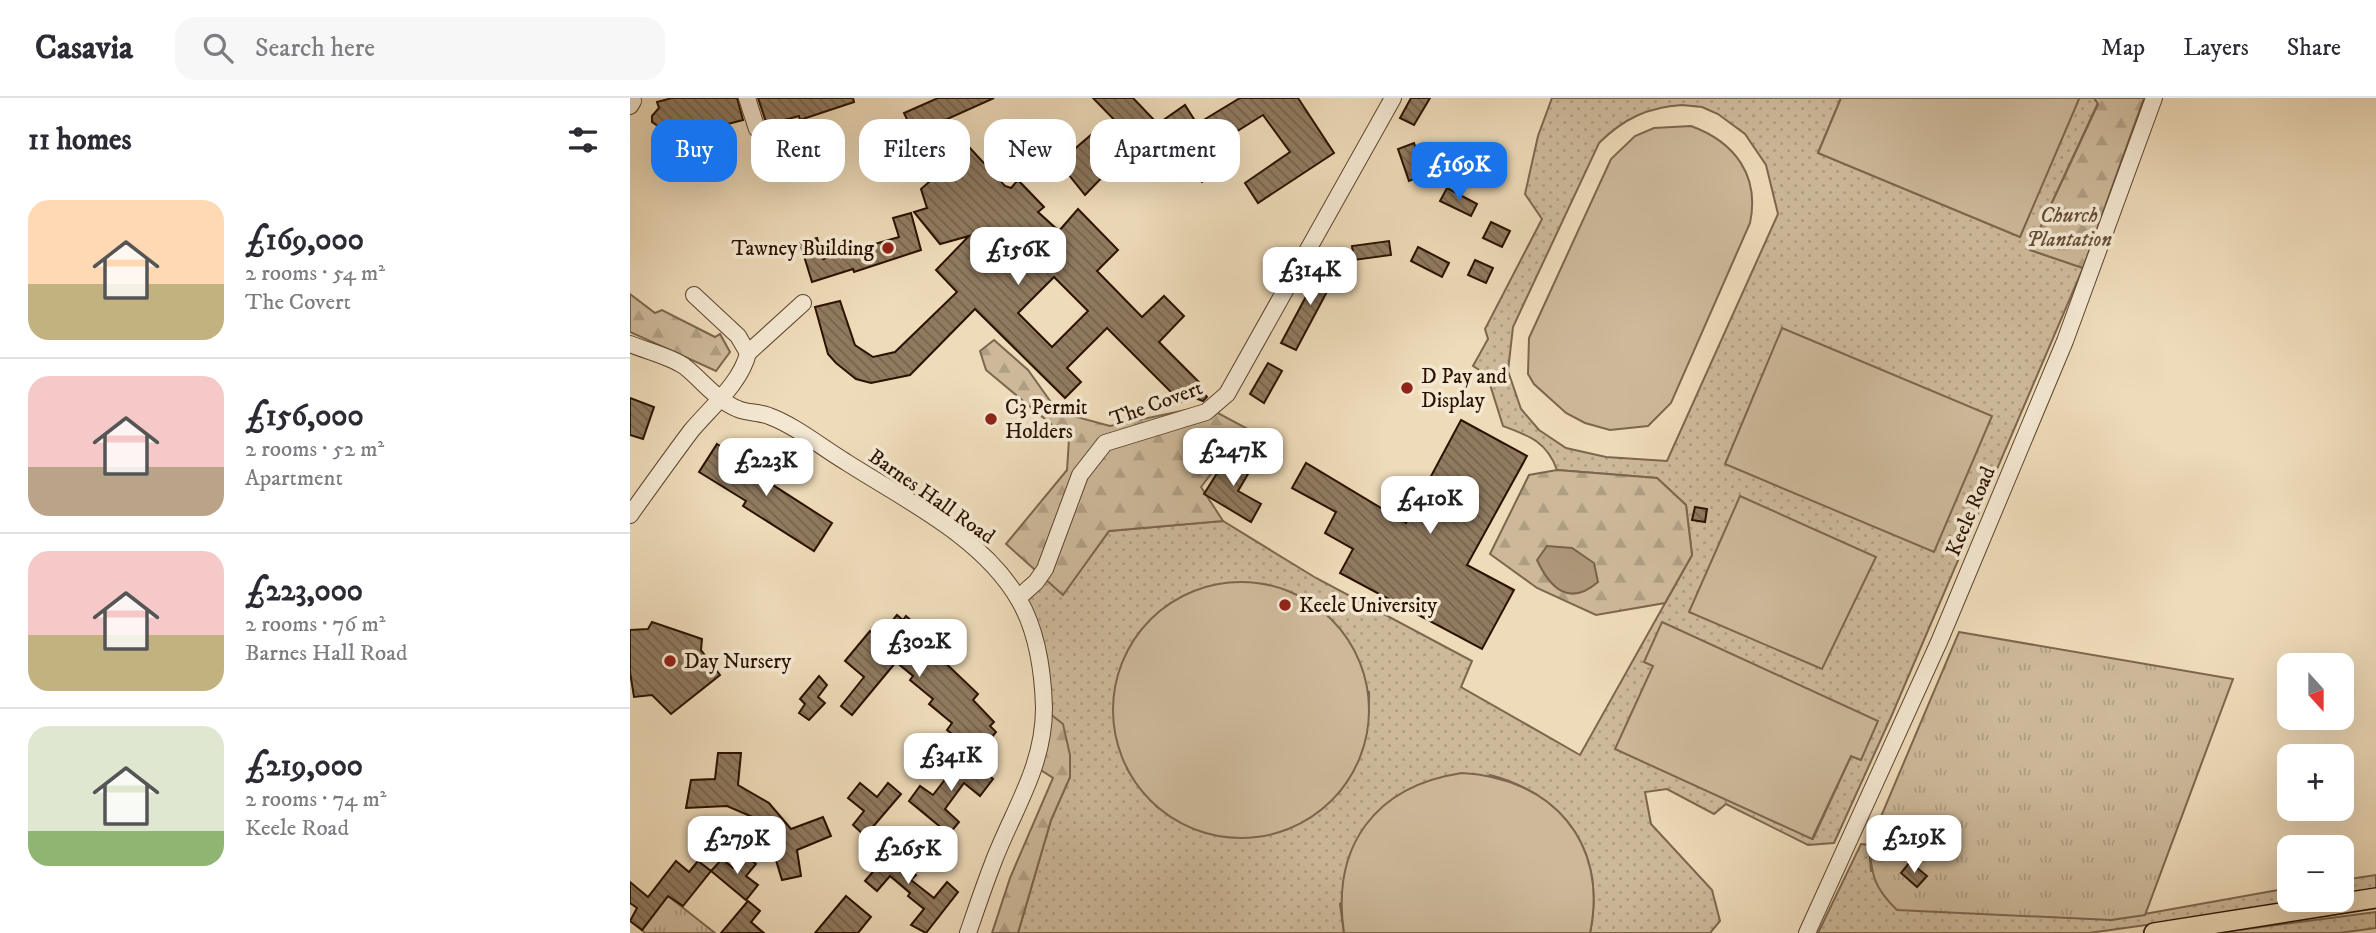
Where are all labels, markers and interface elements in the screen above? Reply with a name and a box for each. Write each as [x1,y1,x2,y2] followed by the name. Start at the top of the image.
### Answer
[175,17,665,80] search box
[35,28,133,69] text: Casavia
[199,29,237,67] icon: search
[255,32,375,65] text: Search here
[2101,33,2145,63] text: Map
[2183,33,2249,63] text: Layers
[2287,33,2341,63] text: Share
[651,119,737,182] chip: Buy
[751,119,845,182] chip: Rent
[859,119,970,182] chip: Filters
[984,119,1076,182] chip: New
[1090,119,1240,182] chip: Apartment
[564,121,602,159] icon: filters
[28,122,132,159] text: 11 homes
[1410,142,1508,202] pin: £169K
[1427,150,1491,179] text: £169K
[2026,203,2112,253] park label: Church Plantation
[245,222,364,259] text: £169,000
[84,228,168,312] icon: home
[969,228,1067,287] pin: £156K
[986,235,1050,264] text: £156K
[731,236,875,262] place label: Tawney Building
[880,240,896,256] marker: Tawney Building
[1261,248,1359,307] pin: £314K
[1279,255,1341,284] text: £314K
[245,259,385,288] text: 2 rooms · 54 m²
[245,288,351,317] text: The Covert
[1421,364,1507,414] place label: D Pay and Display
[1106,375,1206,433] street label: The Covert
[1399,380,1415,396] marker: D Pay and Display
[1005,395,1088,445] place label: C3 Permit Holders
[245,398,364,435] text: £156,000
[84,404,168,488] icon: home
[983,411,999,427] marker: C3 Permit Holders
[1184,428,1282,488] pin: £247K
[245,435,384,464] text: 2 rooms · 52 m²
[1199,436,1267,465] text: £247K
[717,438,815,498] pin: £223K
[863,444,1000,550] street label: Barnes Hall Road
[734,446,798,475] text: £223K
[1940,462,2002,560] street label: Keele Road
[245,464,343,493] text: Apartment
[1381,476,1479,536] pin: £410K
[1397,484,1463,513] text: £410K
[245,573,363,610] text: £223,000
[84,579,168,663] icon: home
[1299,593,1438,619] place label: Keele University
[1277,597,1293,613] marker: Keele University
[245,610,385,639] text: 2 rooms · 76 m²
[870,620,968,679] pin: £302K
[887,627,951,656] text: £302K
[245,639,407,668] text: Barnes Hall Road
[684,649,792,675] place label: Day Nursery
[662,653,678,669] marker: Day Nursery
[2277,653,2354,730] north arrow
[2277,653,2354,912] map controls
[902,734,1000,793] pin: £341K
[920,741,982,770] text: £341K
[2277,744,2354,821] button: +
[245,748,363,785] text: £219,000
[84,754,168,838] icon: home
[245,785,386,814] text: 2 rooms · 74 m²
[245,814,349,843] text: Keele Road
[688,816,786,876] pin: £279K
[1865,816,1963,875] pin: £219K
[1882,823,1946,852] text: £219K
[704,824,770,853] text: £279K
[859,826,957,886] pin: £265K
[875,834,941,863] text: £265K
[2277,835,2354,912] button: −

